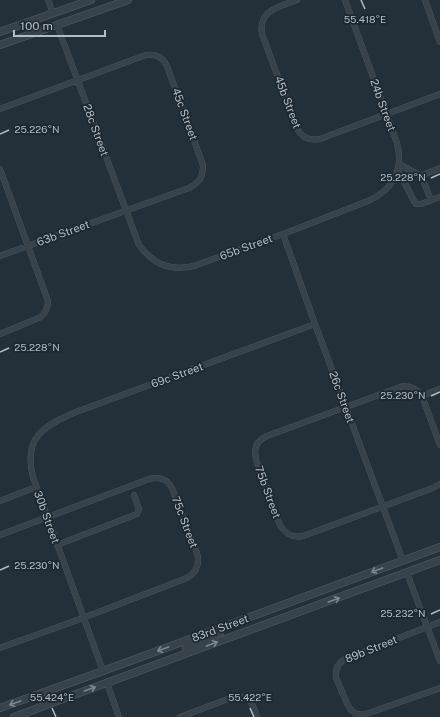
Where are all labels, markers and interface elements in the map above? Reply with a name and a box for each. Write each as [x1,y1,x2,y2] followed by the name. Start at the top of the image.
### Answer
[14,12,105,38] scale bar
[344,13,386,25] text: 55.418°E
[20,19,53,33] text: 100 m
[273,74,303,130] street label: 45b Street
[368,77,398,133] street label: 24b Street
[170,86,200,142] street label: 45c Street
[81,102,111,158] street label: 28c Street
[14,123,60,135] text: 25.226°N
[380,171,426,183] text: 25.228°N
[35,218,91,248] street label: 63b Street
[218,232,274,262] street label: 65b Street
[14,341,60,353] text: 25.228°N
[149,360,205,390] street label: 69c Street
[327,370,357,424] street label: 26c Street
[380,389,426,401] text: 25.230°N
[253,464,283,520] street label: 75b Street
[32,489,62,545] street label: 30b Street
[170,494,200,550] street label: 75c Street
[14,559,60,571] text: 25.230°N
[372,567,384,575] one-way arrow
[327,595,339,603] one-way arrow
[380,607,426,619] text: 25.232°N
[190,612,250,644] street label: 83rd Street
[343,633,399,665] street label: 89b Street
[205,640,217,648] one-way arrow
[157,646,170,653] one-way arrow
[83,685,95,693] one-way arrow
[30,691,74,703] text: 55.424°E
[228,691,272,703] text: 55.422°E
[8,700,21,707] one-way arrow

